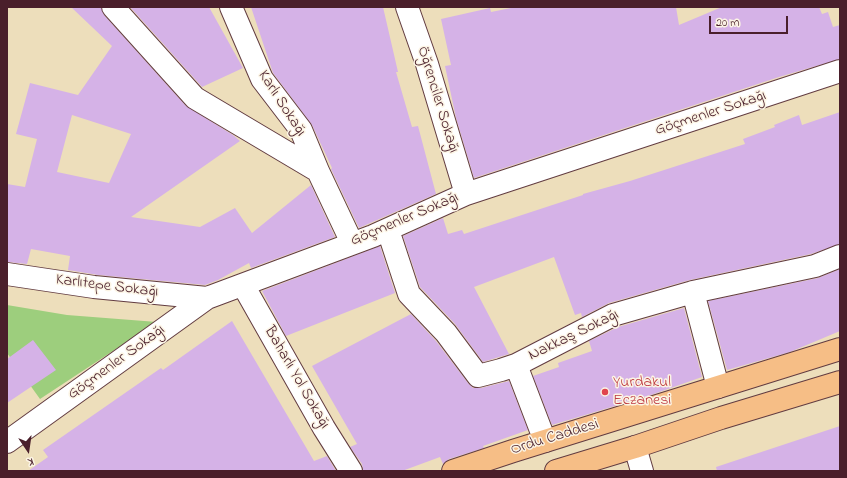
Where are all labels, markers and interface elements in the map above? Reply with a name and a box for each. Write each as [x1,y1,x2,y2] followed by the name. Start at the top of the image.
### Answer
[711,8,790,34] scale bar
[716,14,739,32] text: 20 m
[412,44,462,156] street label: Öğrenciler Sokağı
[253,67,309,141] street label: Karlı Sokağı
[653,87,769,141] street label: Göçmenler Sokağı
[348,189,462,251] street label: Göçmenler Sokağı
[55,271,159,303] street label: Karlıtepe Sokağı
[526,306,622,366] street label: Nakkaş Sokağı
[65,321,169,405] street label: Göçmenler Sokağı
[259,323,333,433] street label: Baharlı Yol Sokağı
[613,373,671,411] place label: Yurdakul Eczanesi
[600,387,610,397] marker: Yurdakul Eczanesi
[509,415,601,461] street label: Ordu Caddesi
[8,430,48,470] north arrow
[26,453,35,470] text: K

